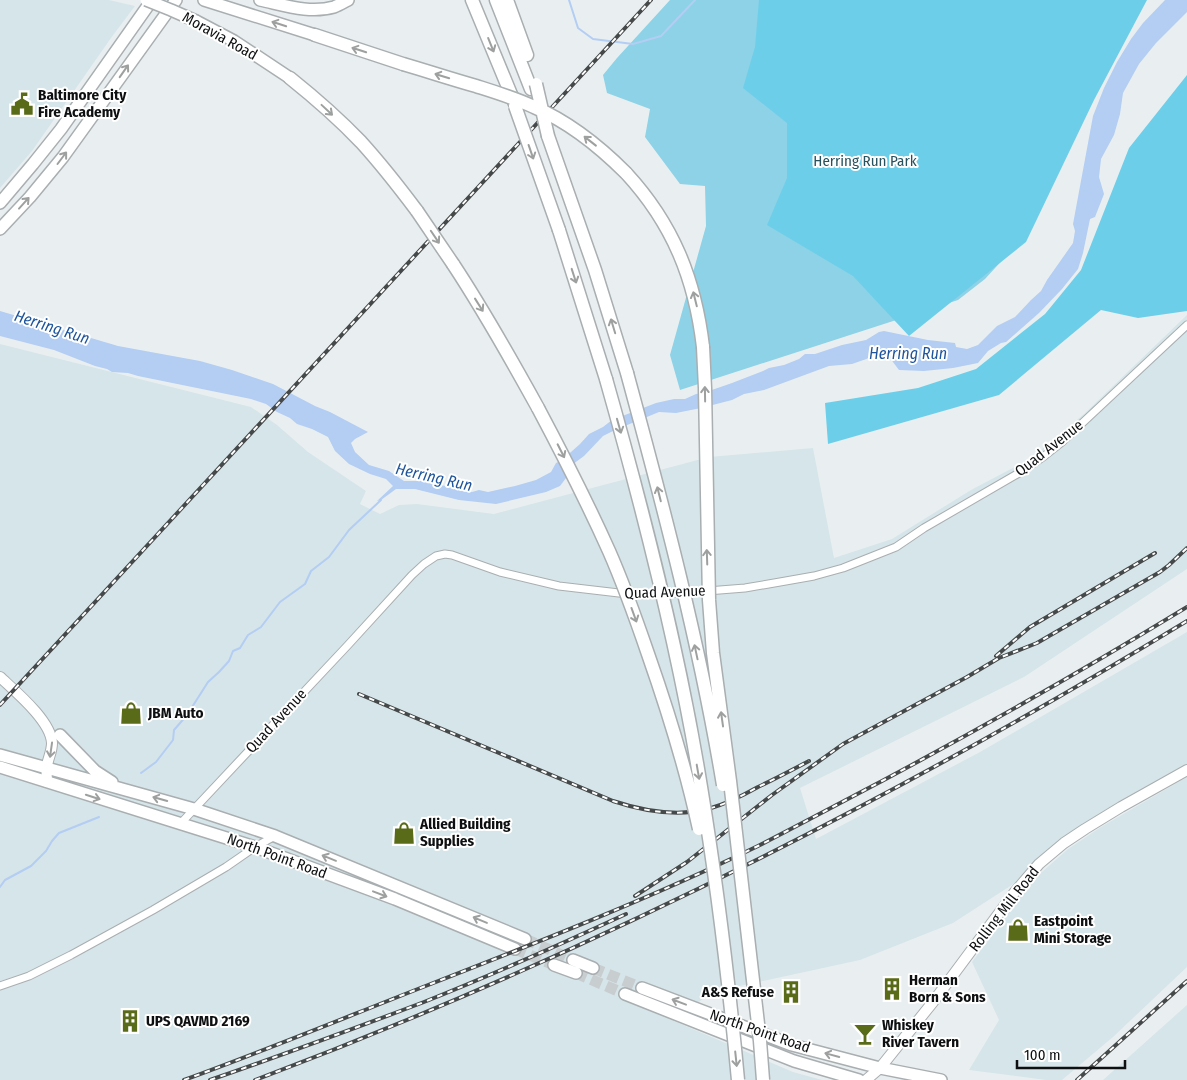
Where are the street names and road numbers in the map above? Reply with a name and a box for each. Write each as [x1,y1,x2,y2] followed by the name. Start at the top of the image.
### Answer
[179,8,261,64] street label: Moravia Road
[1011,416,1087,480] street label: Quad Avenue
[624,582,706,602] street label: Quad Avenue
[242,685,310,757] street label: Quad Avenue
[225,830,329,882] street label: North Point Road
[965,863,1043,955] street label: Rolling Mill Road
[707,1005,813,1057] street label: North Point Road

